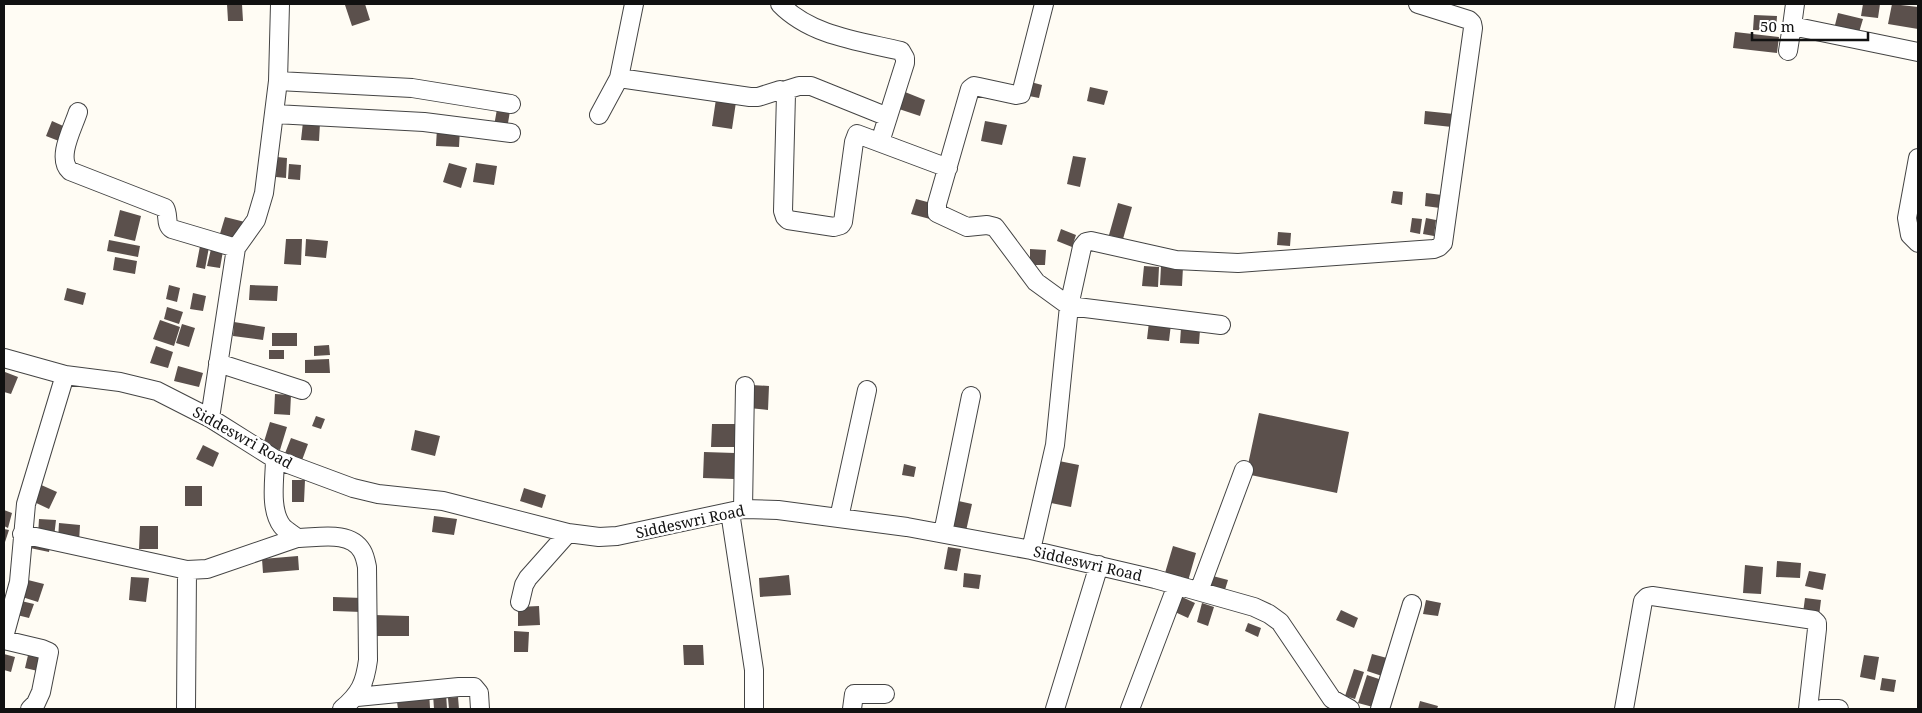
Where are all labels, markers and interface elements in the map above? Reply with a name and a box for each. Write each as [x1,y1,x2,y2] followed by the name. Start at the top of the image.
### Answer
[1752,10,1868,42] scale bar
[1760,16,1795,36] text: 50 m
[190,401,296,473] street label: Siddeswri Road
[634,500,746,542] street label: Siddeswri Road
[1032,541,1144,585] street label: Siddeswri Road

